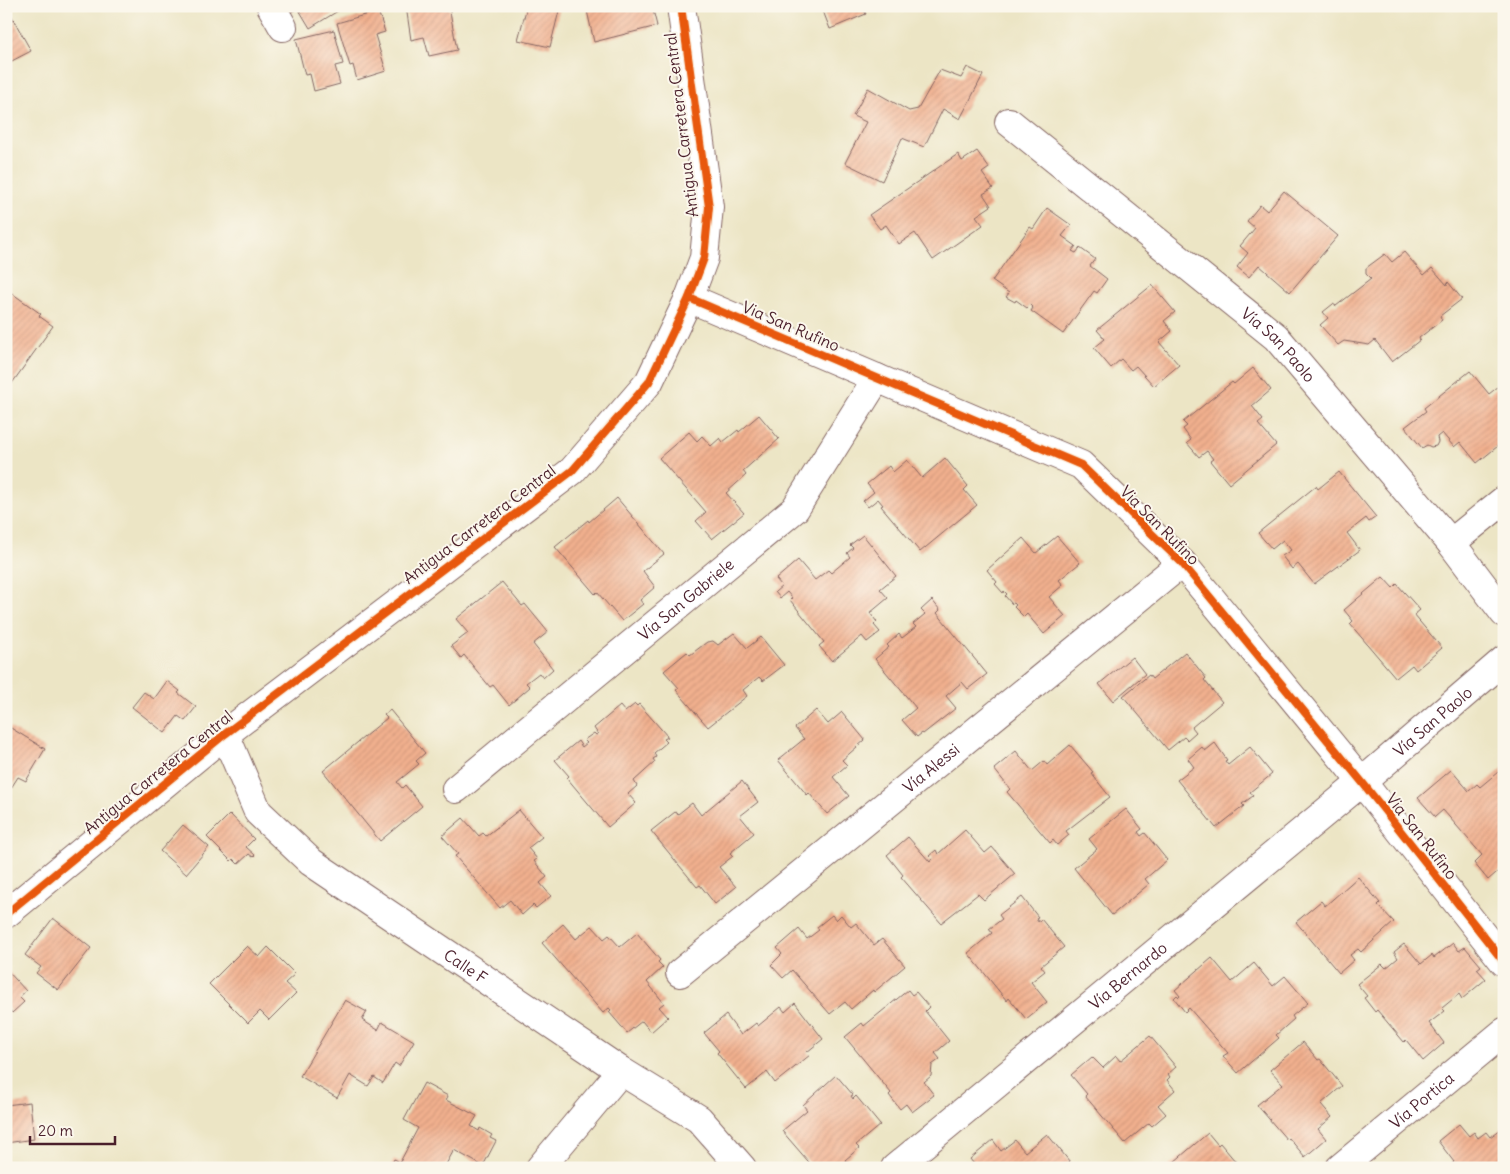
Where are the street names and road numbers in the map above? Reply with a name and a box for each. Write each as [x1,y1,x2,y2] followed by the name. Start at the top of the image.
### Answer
[660,32,702,218] street label: Antigua Carretera Central
[739,296,843,356] street label: Via San Rufino
[1237,303,1320,386] street label: Vía San Paolo
[399,460,559,588] street label: Antigua Carretera Central
[1116,481,1204,569] street label: Via San Rufino
[634,554,738,645] street label: Vía San Gabriele
[1389,682,1476,761] street label: Vía San Paolo
[80,706,236,838] street label: Antigua Carretera Central
[899,739,963,797] street label: Vía Alessi
[1382,789,1462,883] street label: Via San Rufino
[1085,938,1171,1014] street label: Vía Bernardo
[440,944,491,988] street label: Calle F
[1385,1068,1458,1133] street label: Vía Portica

